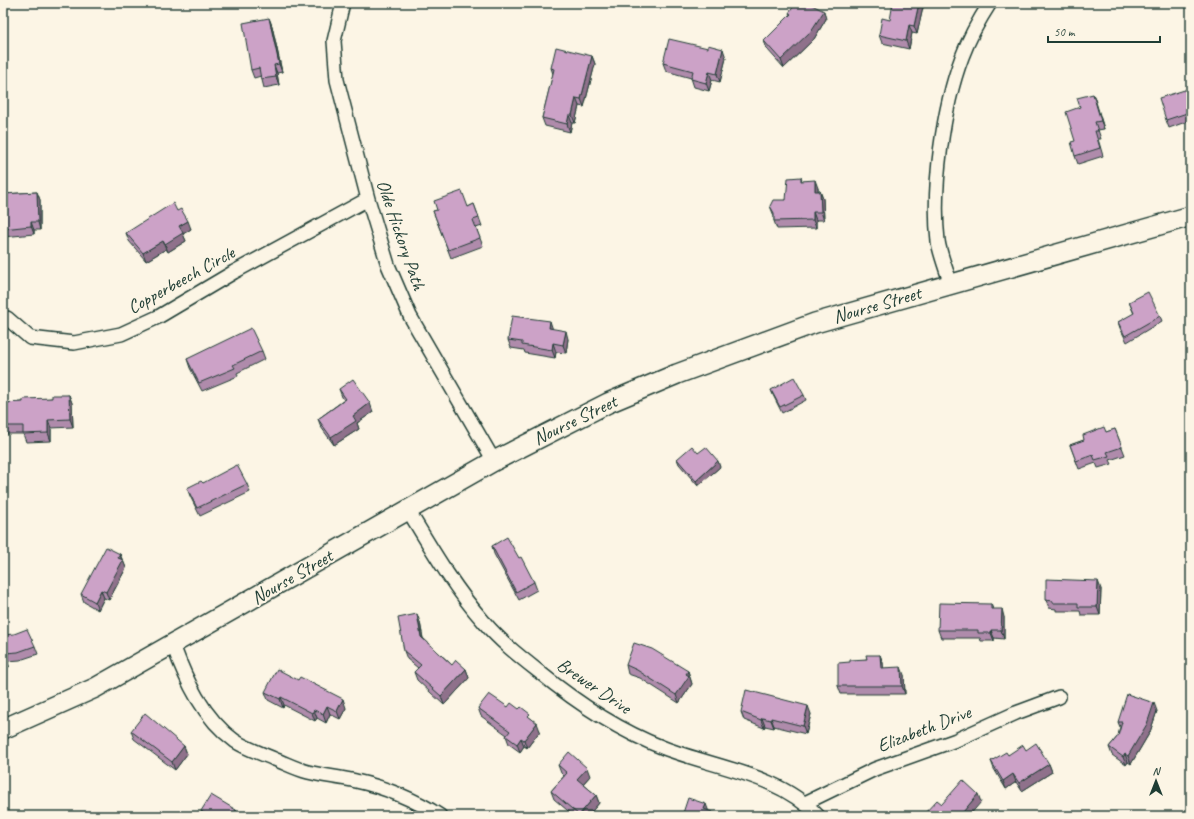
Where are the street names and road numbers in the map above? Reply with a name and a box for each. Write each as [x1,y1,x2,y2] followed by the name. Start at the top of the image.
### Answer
[371,177,432,295] street label: Olde Hickory Path
[123,240,240,319] street label: Copperbeech Circle
[830,281,925,329] street label: Nourse Street
[529,389,622,451] street label: Nourse Street
[247,543,339,610] street label: Nourse Street
[552,652,637,721] street label: Brewer Drive
[874,700,976,758] street label: Elizabeth Drive

